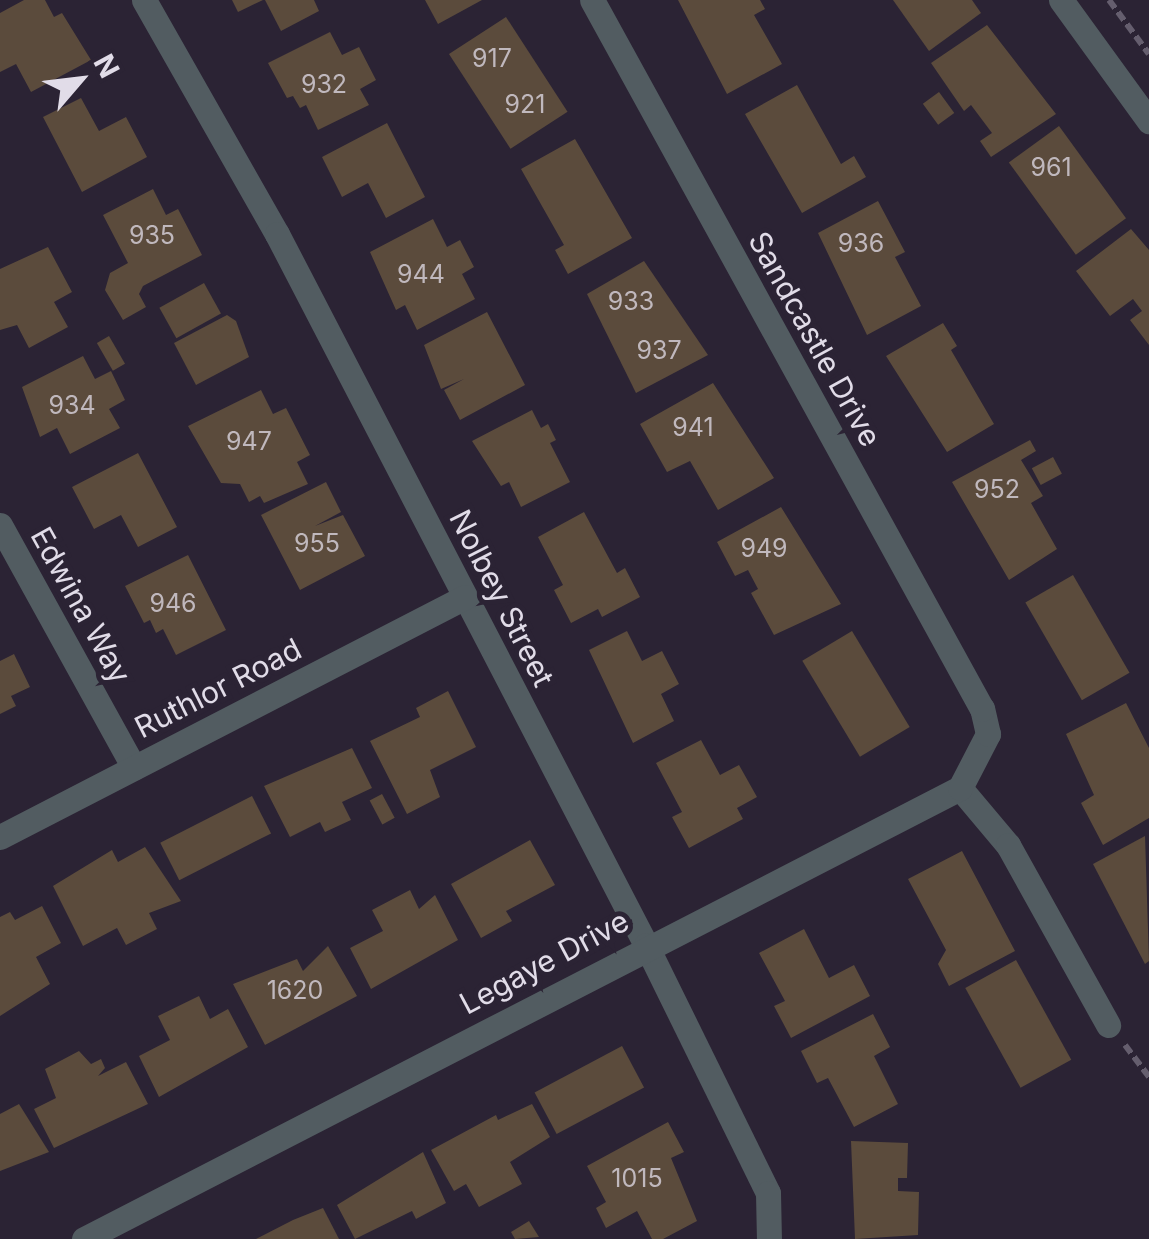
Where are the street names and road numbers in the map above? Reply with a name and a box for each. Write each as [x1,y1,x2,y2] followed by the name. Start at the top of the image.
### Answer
[741,225,889,453] street label: Sandcastle Drive
[442,504,562,692] street label: Nolbey Street
[23,521,139,689] street label: Edwina Way
[129,631,307,745] street label: Ruthlor Road
[453,902,635,1022] street label: Legaye Drive

